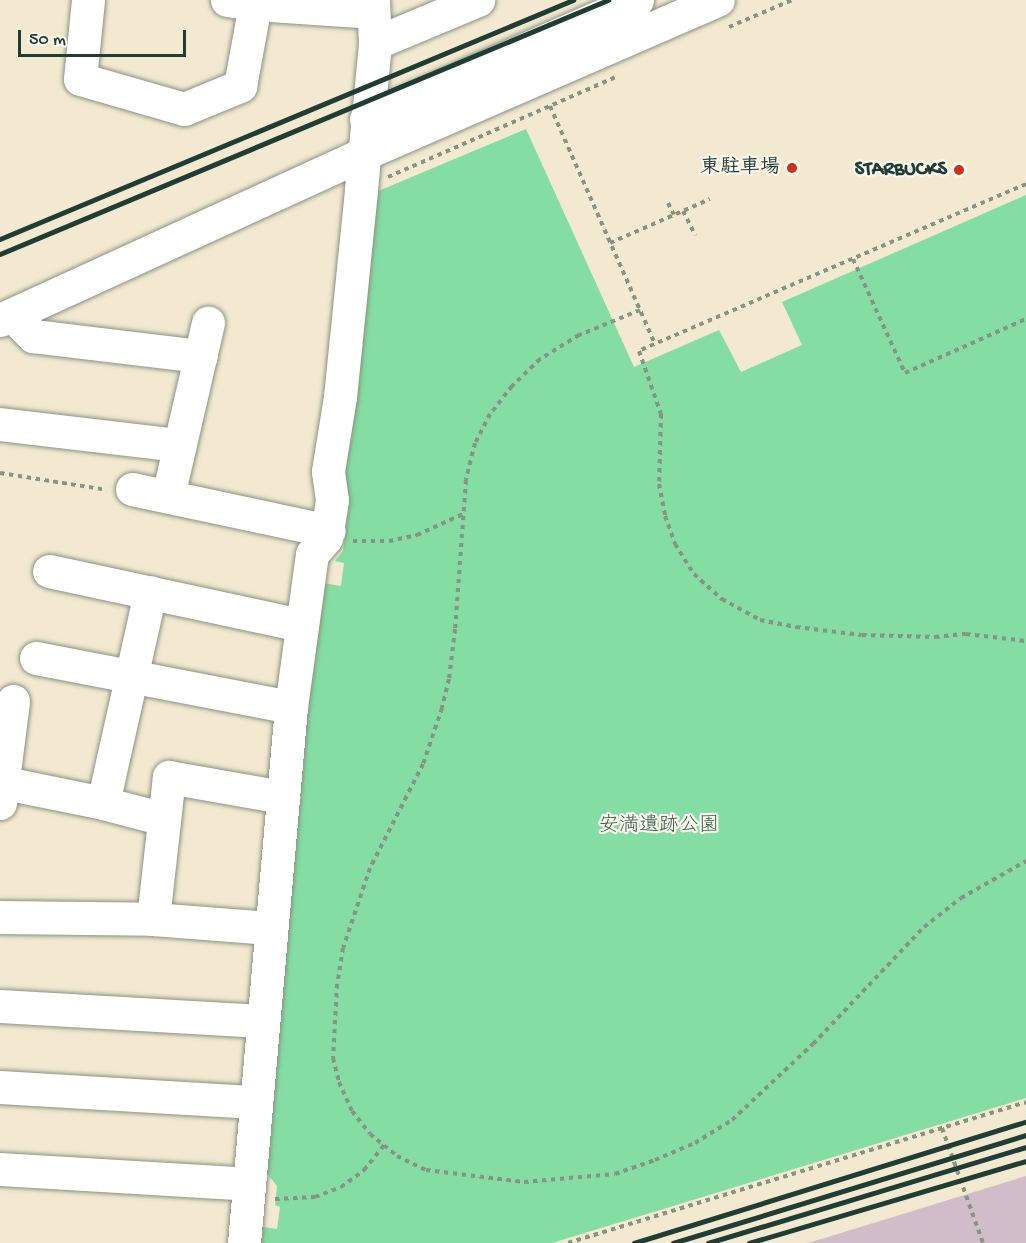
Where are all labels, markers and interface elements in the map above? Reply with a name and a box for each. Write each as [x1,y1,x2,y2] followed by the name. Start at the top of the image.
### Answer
[21,18,189,56] scale bar
[29,30,66,51] text: 50 m
[700,156,780,180] place label: 東駐車場
[855,158,947,182] place label: STARBUCKS
[785,161,799,175] marker: 東駐車場
[952,163,966,177] marker: STARBUCKS
[599,814,719,838] park label: 安満遺跡公園

